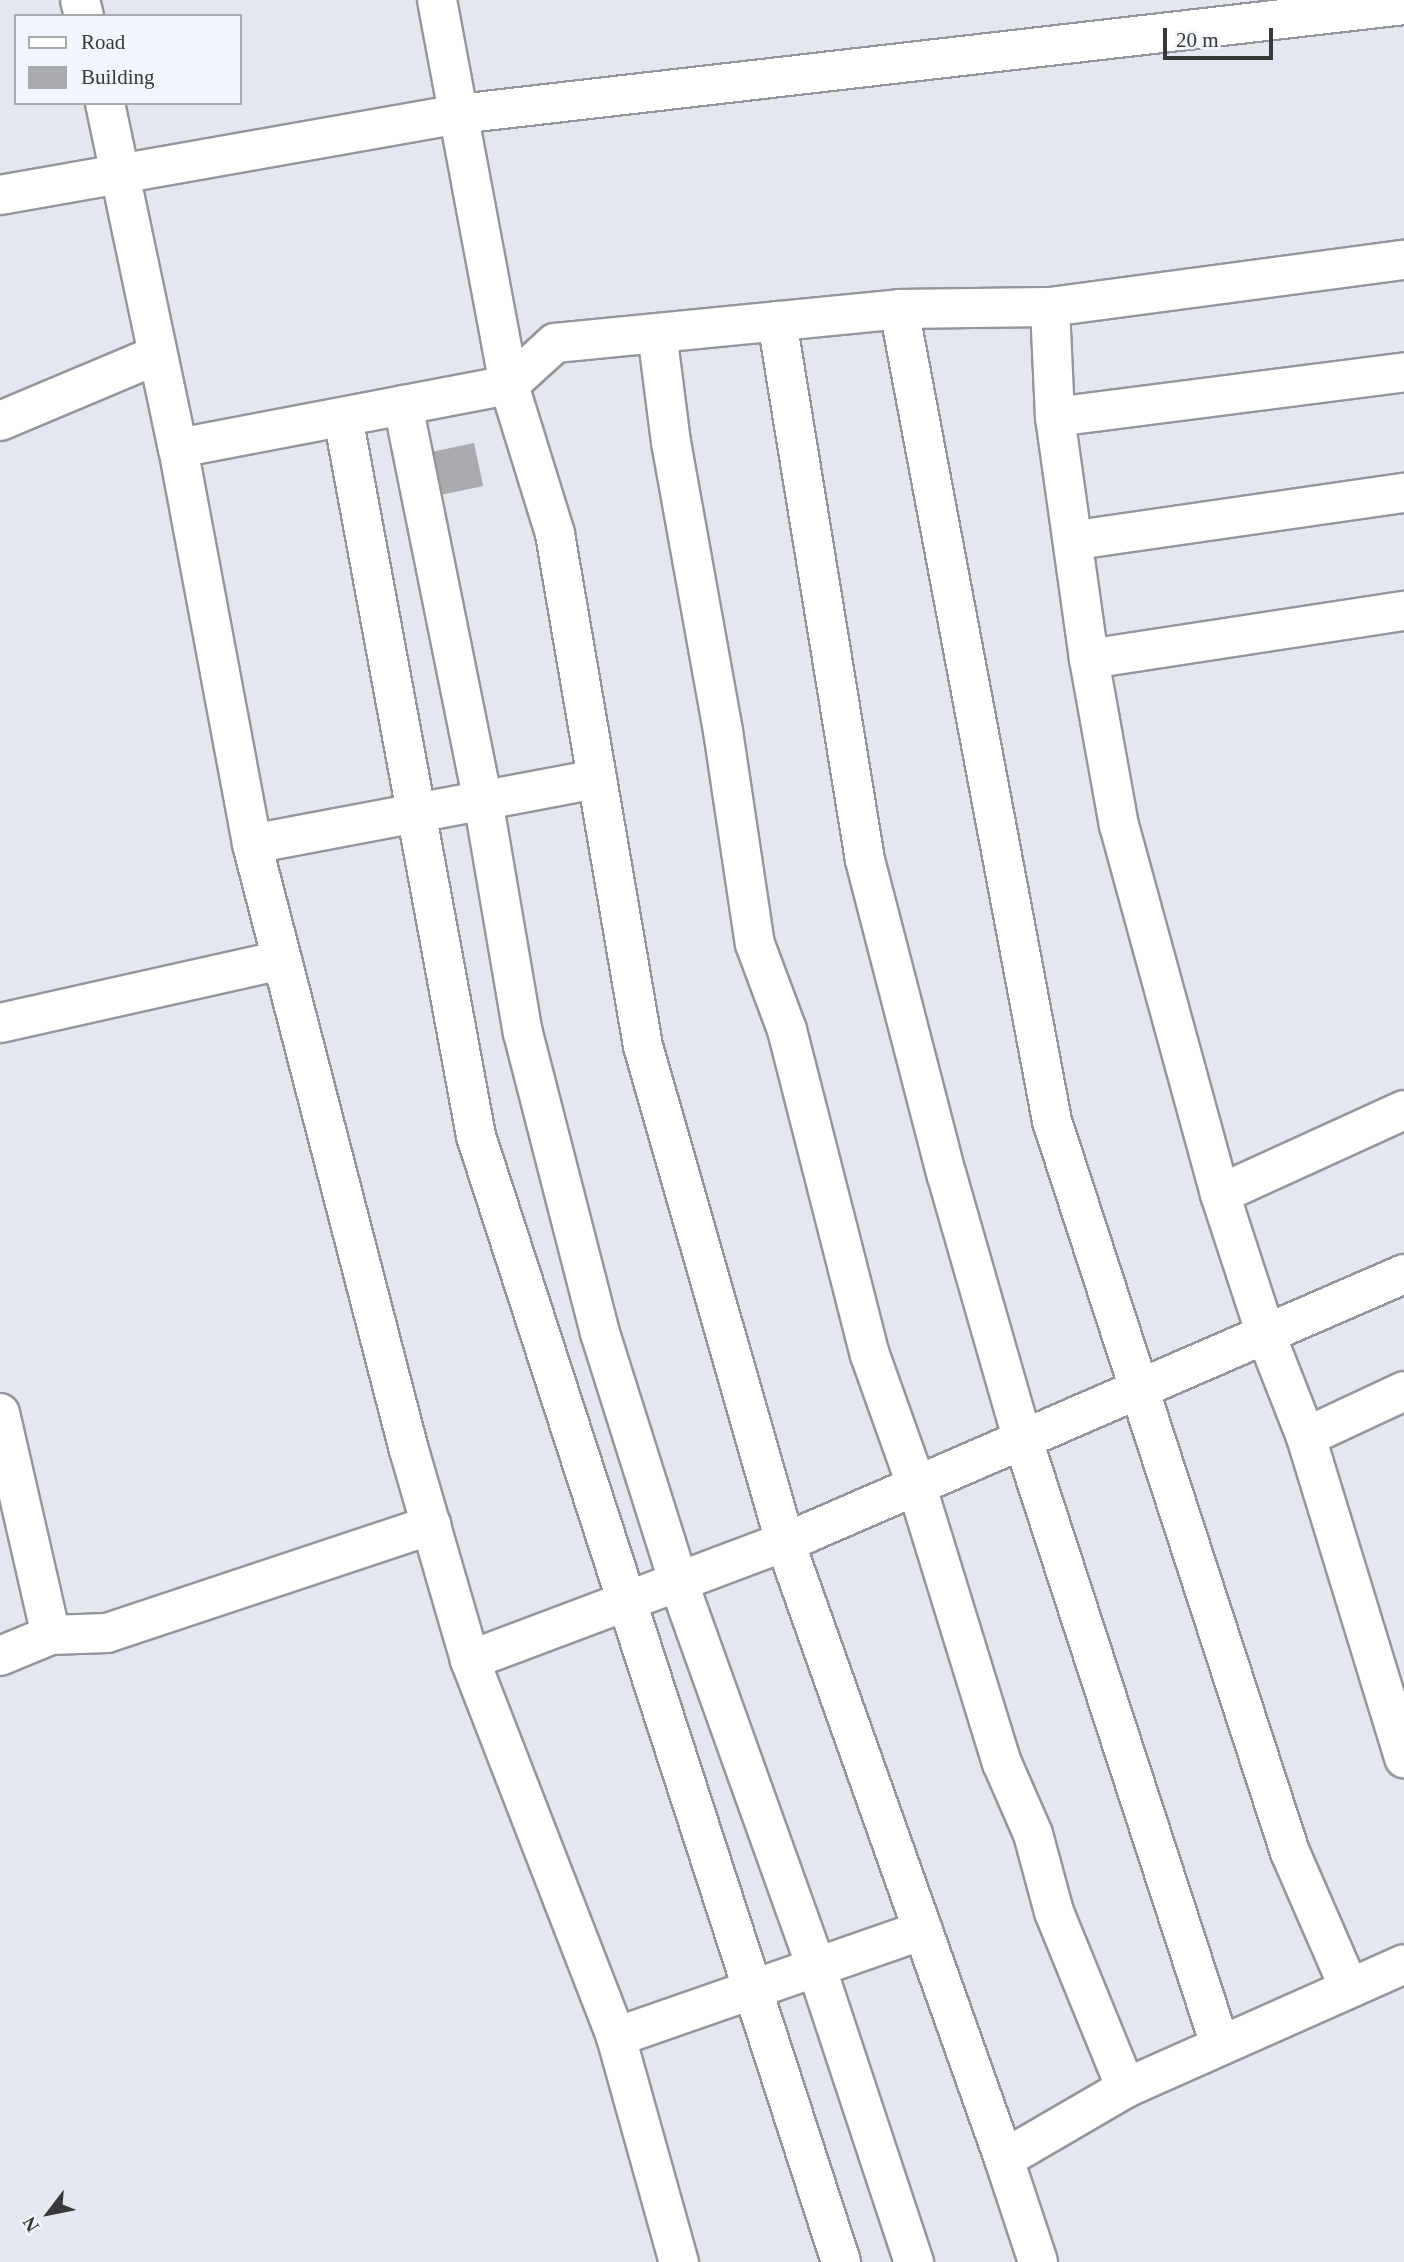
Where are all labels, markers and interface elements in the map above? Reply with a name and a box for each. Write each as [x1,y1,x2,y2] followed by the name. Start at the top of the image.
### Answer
[14,14,242,105] legend
[1166,14,1276,58] scale bar
[1176,28,1219,52] text: 20 m
[81,30,125,54] text: Road
[81,65,155,89] text: Building
[14,2178,84,2248] north arrow
[18,2213,43,2236] text: N

